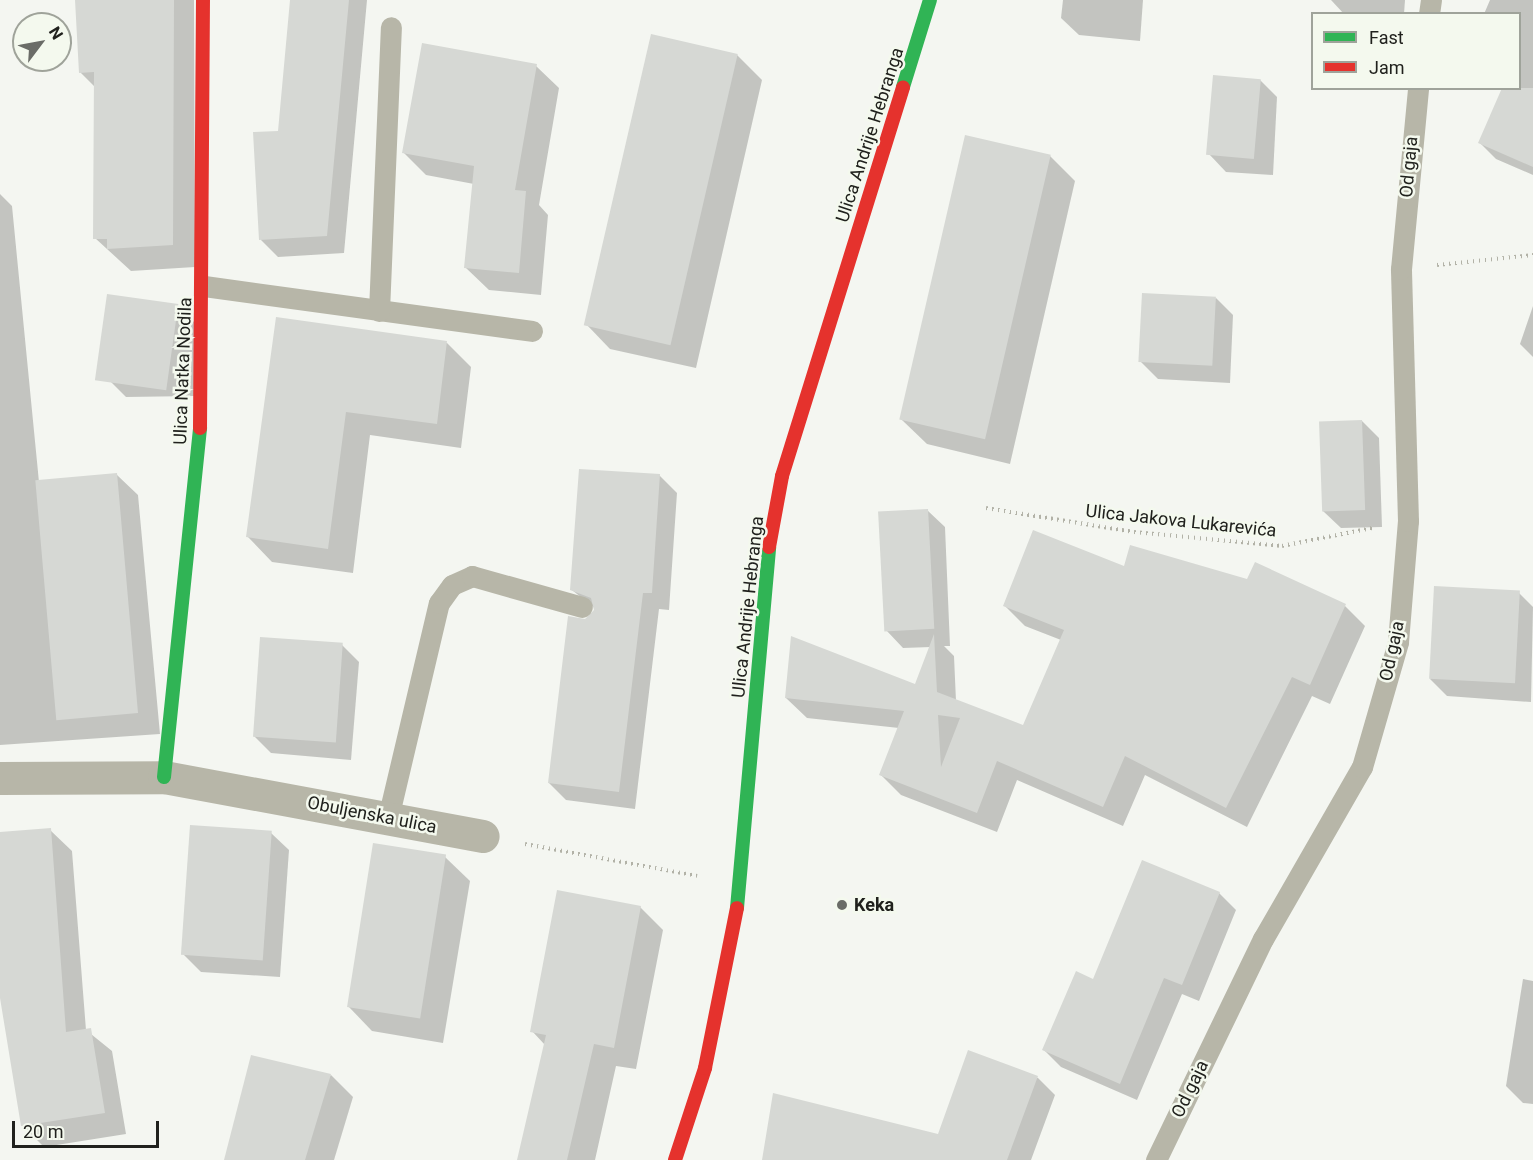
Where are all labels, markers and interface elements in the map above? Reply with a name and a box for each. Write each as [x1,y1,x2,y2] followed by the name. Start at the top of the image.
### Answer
[12,12,72,72] north arrow
[1311,12,1521,90] legend
[45,23,67,43] text: N
[1369,27,1404,48] text: Fast
[832,45,908,225] street label: Ulica Andrije Hebranga
[1369,57,1405,78] text: Jam
[1396,136,1422,198] street label: Od gaja
[170,297,196,445] street label: Ulica Natka Nodila
[1085,500,1277,542] street label: Ulica Jakova Lukarevića
[728,515,768,699] street label: Ulica Andrije Hebranga
[1375,619,1409,683] street label: Od gaja
[306,792,438,838] street label: Obuljenska ulica
[854,894,894,916] place label: Keka
[835,898,849,912] marker: Keka
[1167,1057,1213,1121] street label: Od gaja
[15,1109,162,1147] scale bar
[23,1121,63,1142] text: 20 m

